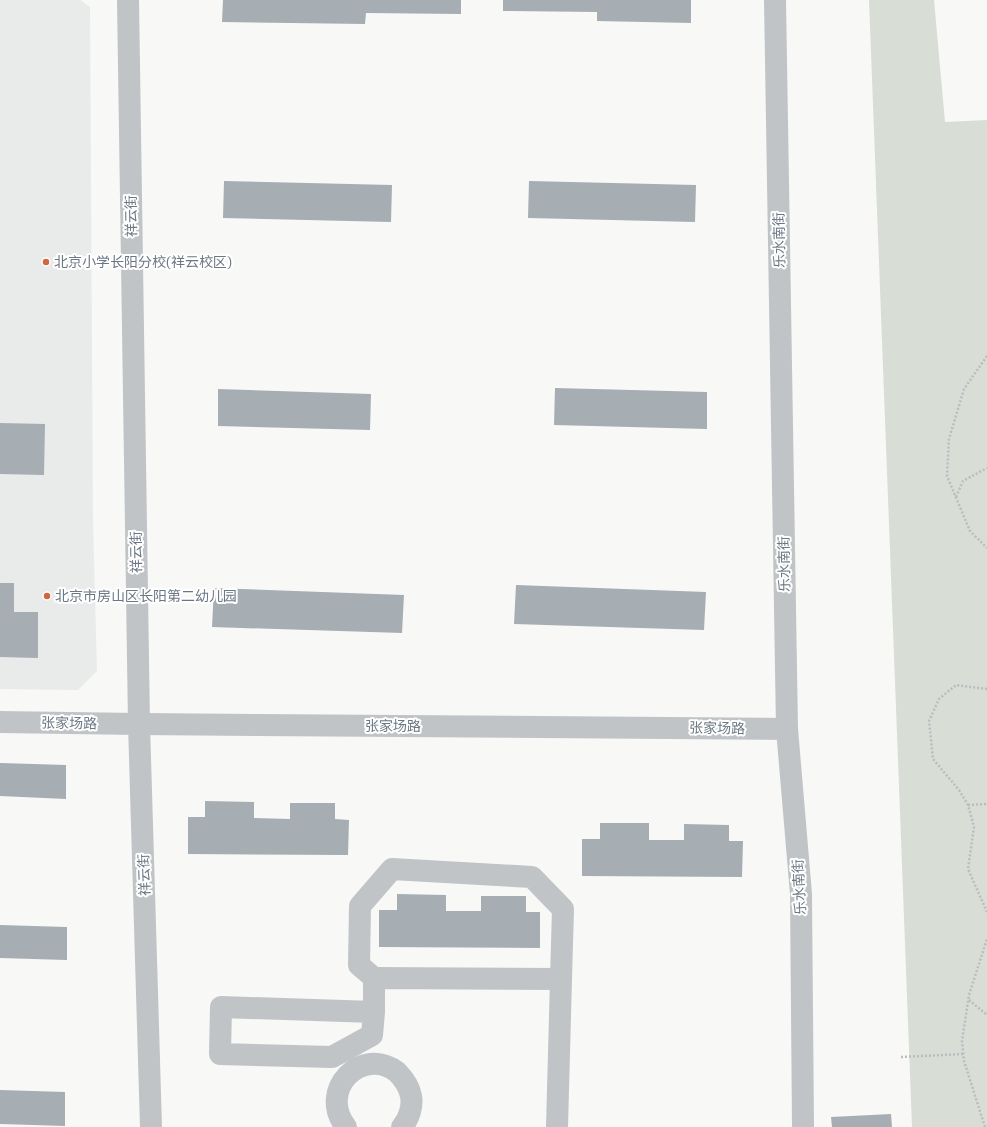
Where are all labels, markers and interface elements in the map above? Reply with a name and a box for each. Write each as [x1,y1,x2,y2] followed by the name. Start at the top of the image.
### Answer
[122,195,139,237] street label: 祥云街
[770,212,787,268] street label: 乐水南街
[54,253,232,270] place label: 北京小学长阳分校(祥云校区)
[41,257,51,267] marker: 北京小学长阳分校(祥云校区)
[127,531,144,573] street label: 祥云街
[775,536,792,592] street label: 乐水南街
[55,587,237,604] place label: 北京市房山区长阳第二幼儿园
[42,591,52,601] marker: 北京市房山区长阳第二幼儿园
[41,714,97,731] street label: 张家场路
[365,717,421,734] street label: 张家场路
[689,719,745,736] street label: 张家场路
[134,854,153,896] street label: 祥云街
[789,859,808,915] street label: 乐水南街

